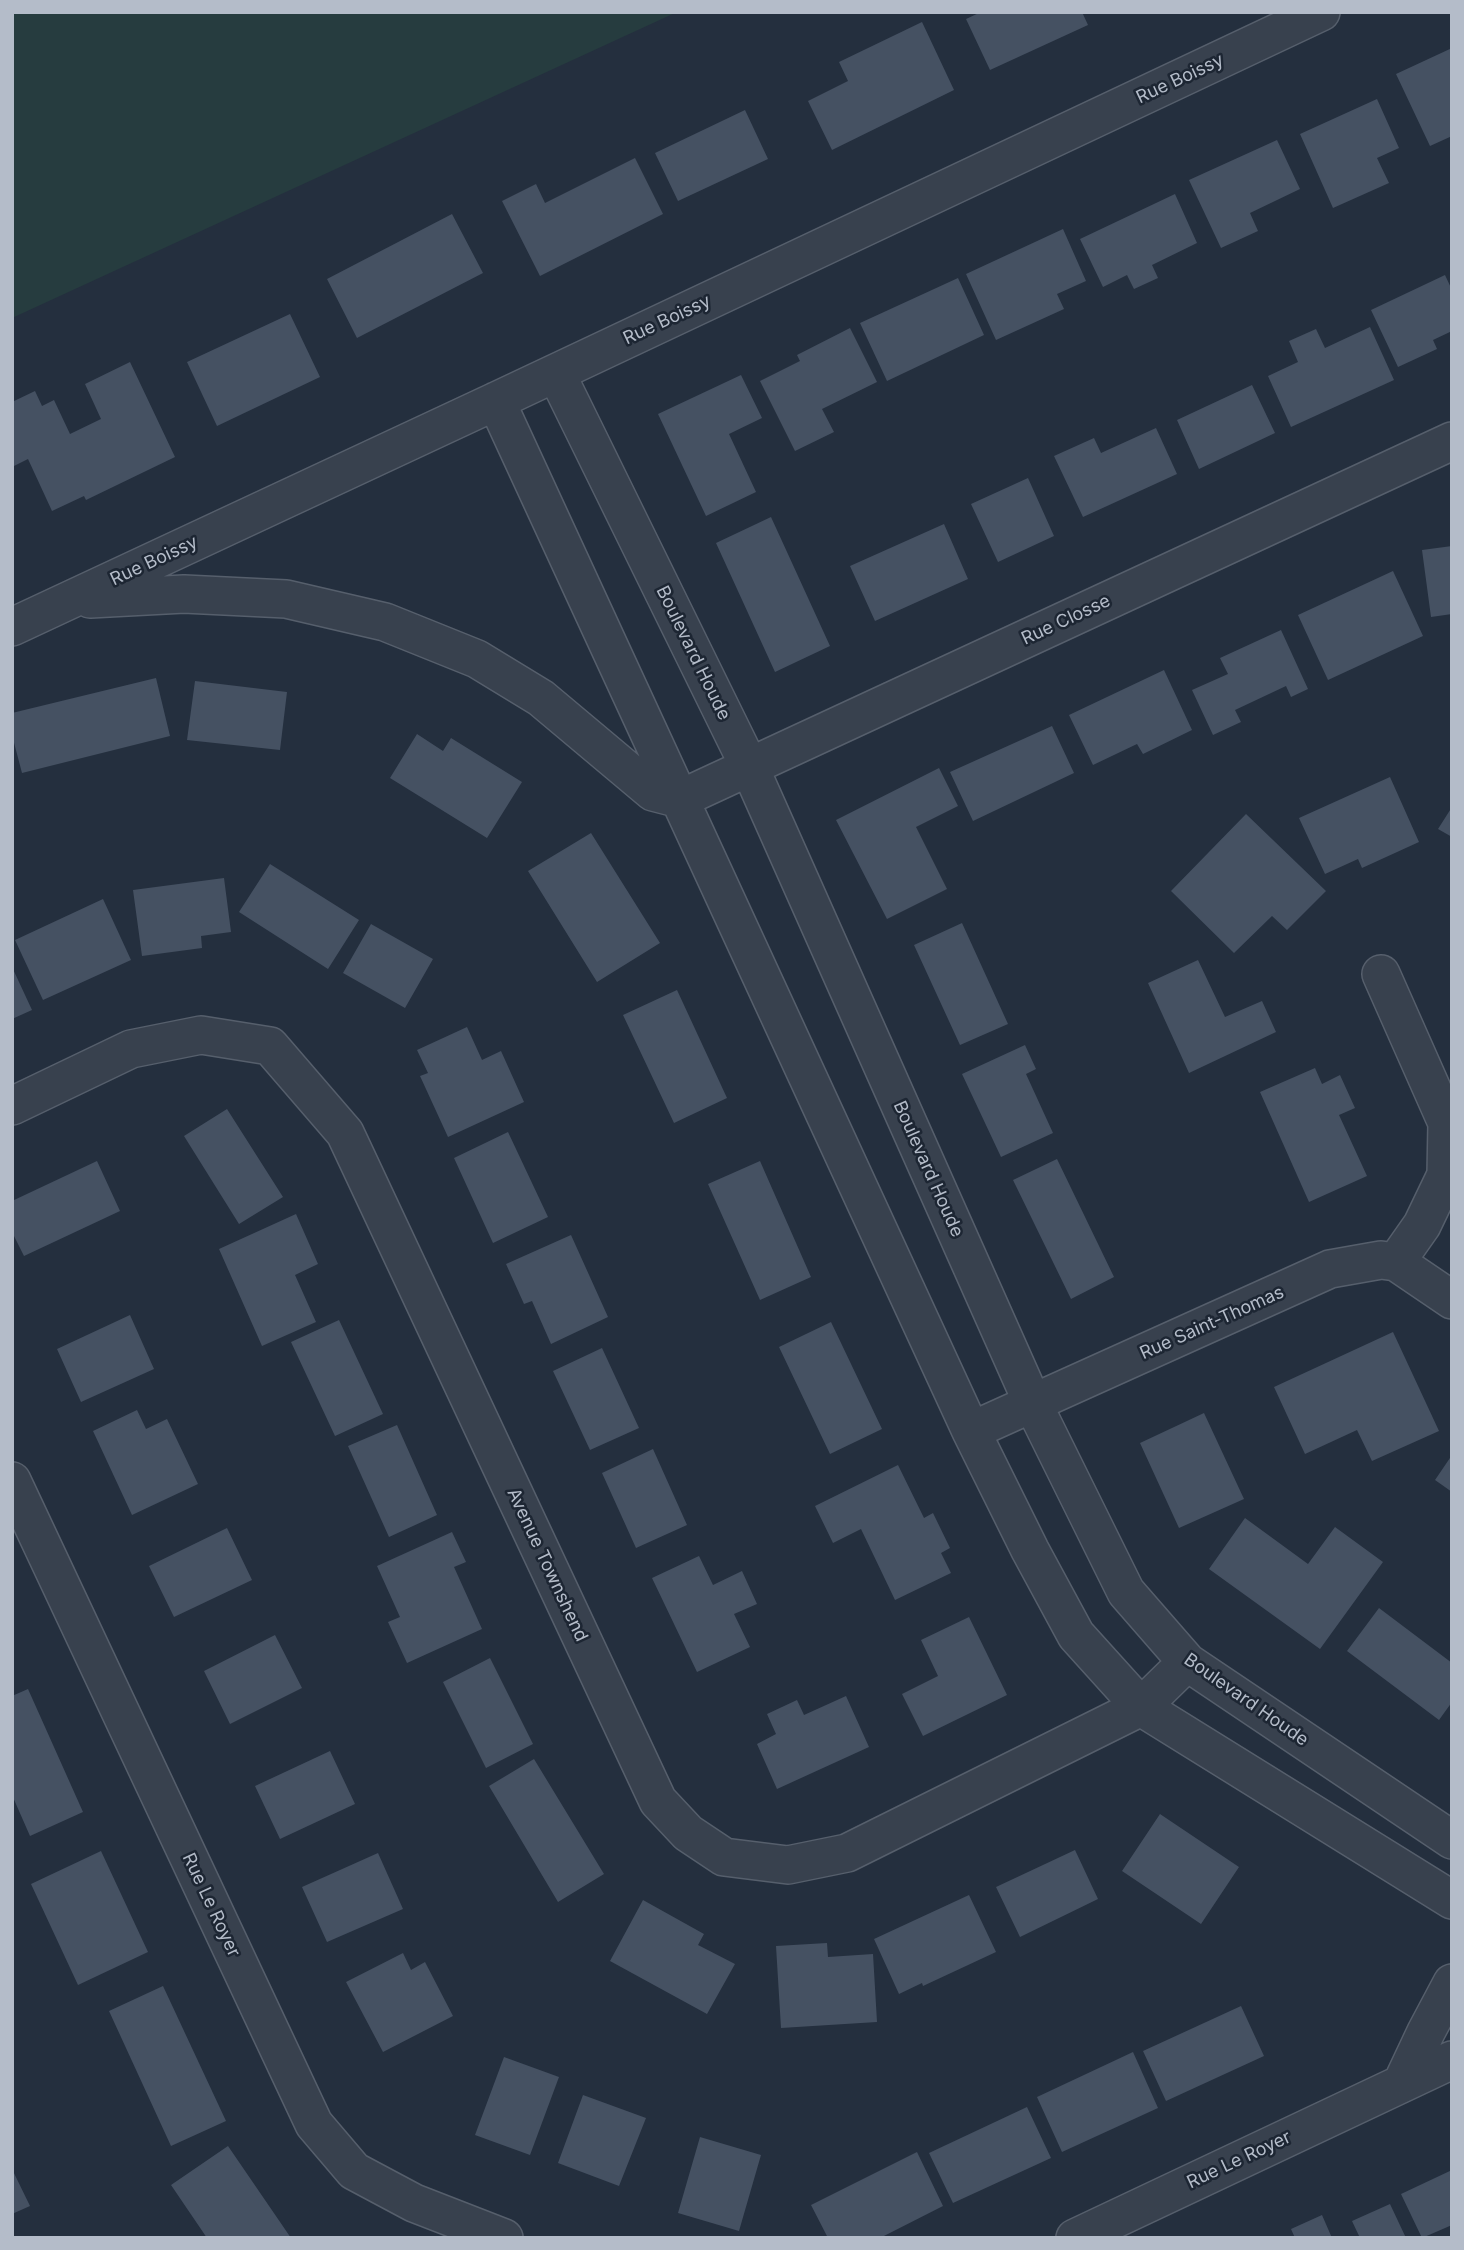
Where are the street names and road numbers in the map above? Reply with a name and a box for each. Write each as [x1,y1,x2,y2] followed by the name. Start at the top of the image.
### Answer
[1133,49,1227,109] street label: Rue Boissy
[620,290,714,350] street label: Rue Boissy
[107,531,201,591] street label: Rue Boissy
[651,582,735,724] street label: Boulevard Houde
[1018,590,1114,650] street label: Rue Closse
[888,1098,968,1240] street label: Boulevard Houde
[1137,1282,1287,1364] street label: Rue Saint-Thomas
[502,1485,592,1645] street label: Avenue Townshend
[1180,1649,1312,1751] street label: Boulevard Houde
[177,1850,245,1960] street label: Rue Le Royer
[1184,2126,1294,2194] street label: Rue Le Royer

